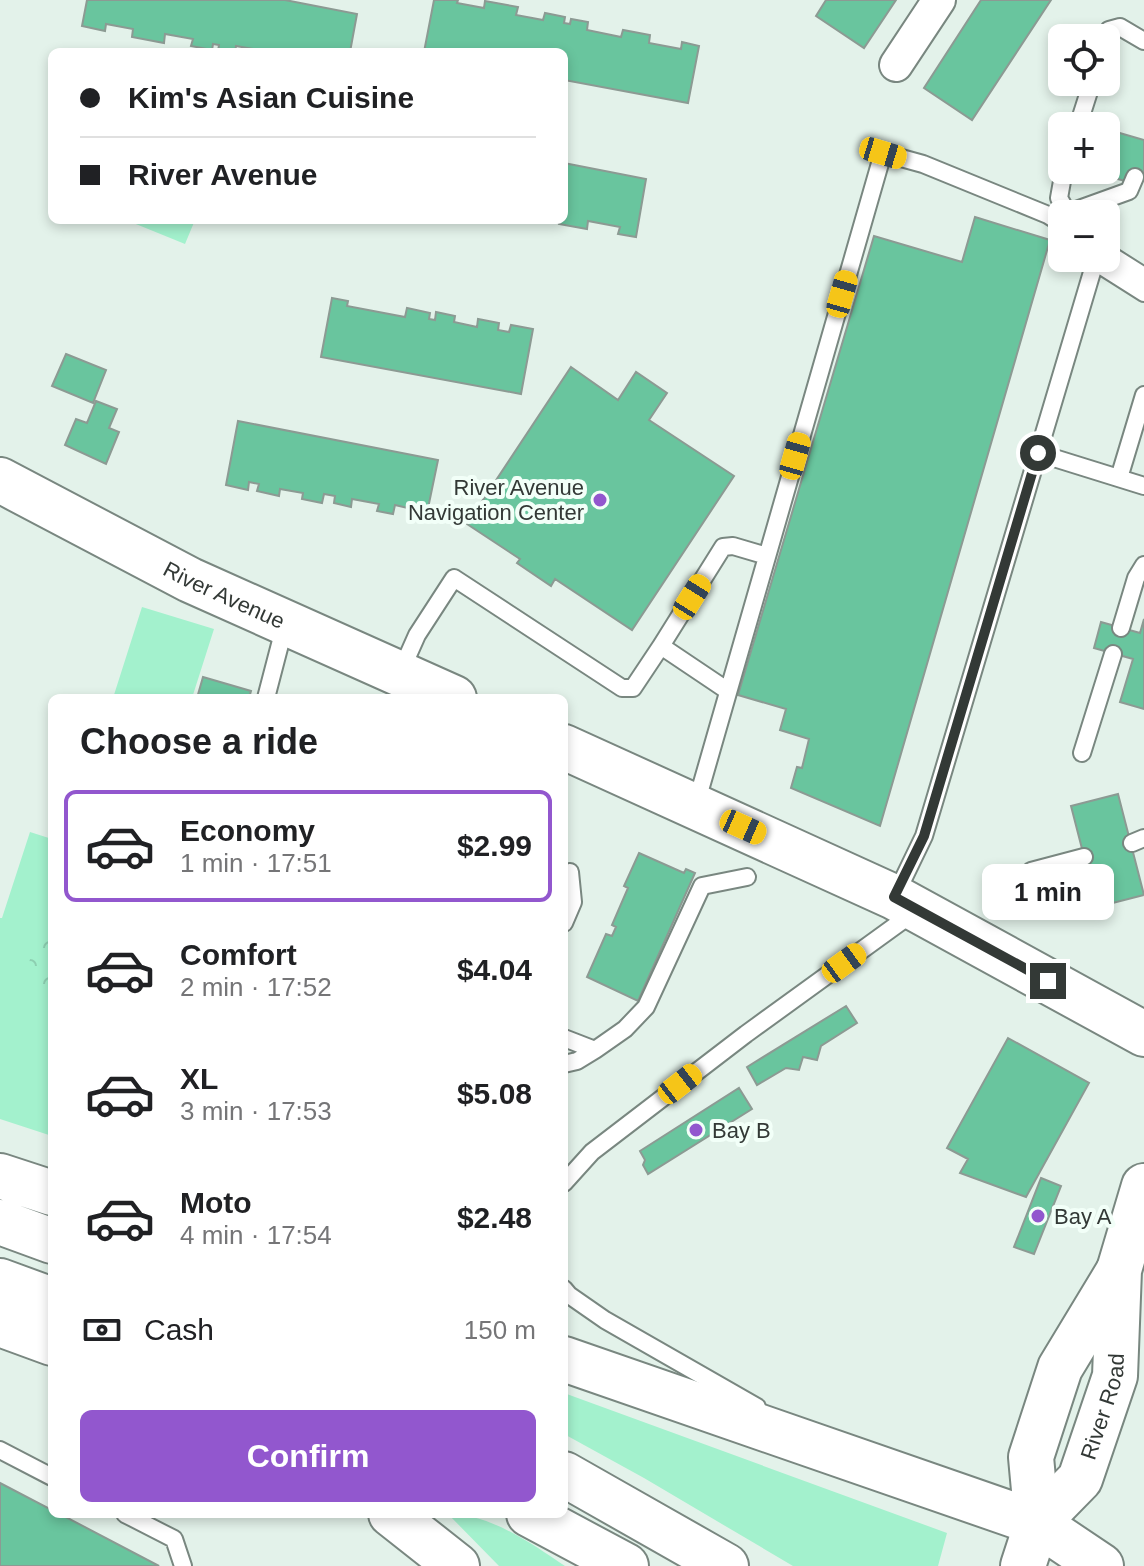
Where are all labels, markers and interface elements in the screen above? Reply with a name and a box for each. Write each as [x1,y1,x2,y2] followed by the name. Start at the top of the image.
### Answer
[1048,24,1120,272] map controls
[1048,24,1120,96] button: locate
[128,81,414,114] text: Kim's Asian Cuisine
[1048,112,1120,184] button: +
[857,135,909,171] car
[128,158,318,191] text: River Avenue
[1048,200,1120,272] button: −
[824,268,860,320] car
[777,430,813,482] car
[1020,435,1056,471] route start
[408,475,584,525] place label: River Avenue Navigation Center
[591,491,609,509] marker: River Avenue Navigation Center
[159,556,289,634] street label: River Avenue
[669,570,715,624] car
[80,721,318,762] text: Choose a ride
[716,806,770,848] car
[84,810,156,882] icon: car
[180,814,315,847] text: Economy
[457,829,532,862] text: $2.99
[180,848,332,878] text: 1 min · 17:51
[982,865,1114,921] callout: 1 min
[1014,877,1082,907] text: 1 min
[84,934,156,1006] icon: car
[180,938,297,971] text: Comfort
[818,939,870,987] car
[457,953,532,986] text: $4.04
[1030,963,1066,999] route end
[180,972,332,1002] text: 2 min · 17:52
[84,1058,156,1130] icon: car
[654,1060,706,1108] car
[180,1062,218,1095] text: XL
[457,1077,532,1110] text: $5.08
[180,1096,332,1126] text: 3 min · 17:53
[712,1118,771,1143] place label: Bay B
[687,1121,705,1139] marker: Bay B
[84,1182,156,1254] icon: car
[180,1186,252,1219] text: Moto
[457,1201,532,1234] text: $2.48
[1054,1204,1112,1229] place label: Bay A
[1029,1207,1047,1225] marker: Bay A
[180,1220,332,1250] text: 4 min · 17:54
[80,1308,124,1352] icon: cash
[144,1313,214,1346] text: Cash
[464,1315,536,1345] text: 150 m
[1076,1353,1129,1463] street label: River Road
[80,1410,536,1502] button: Confirm

